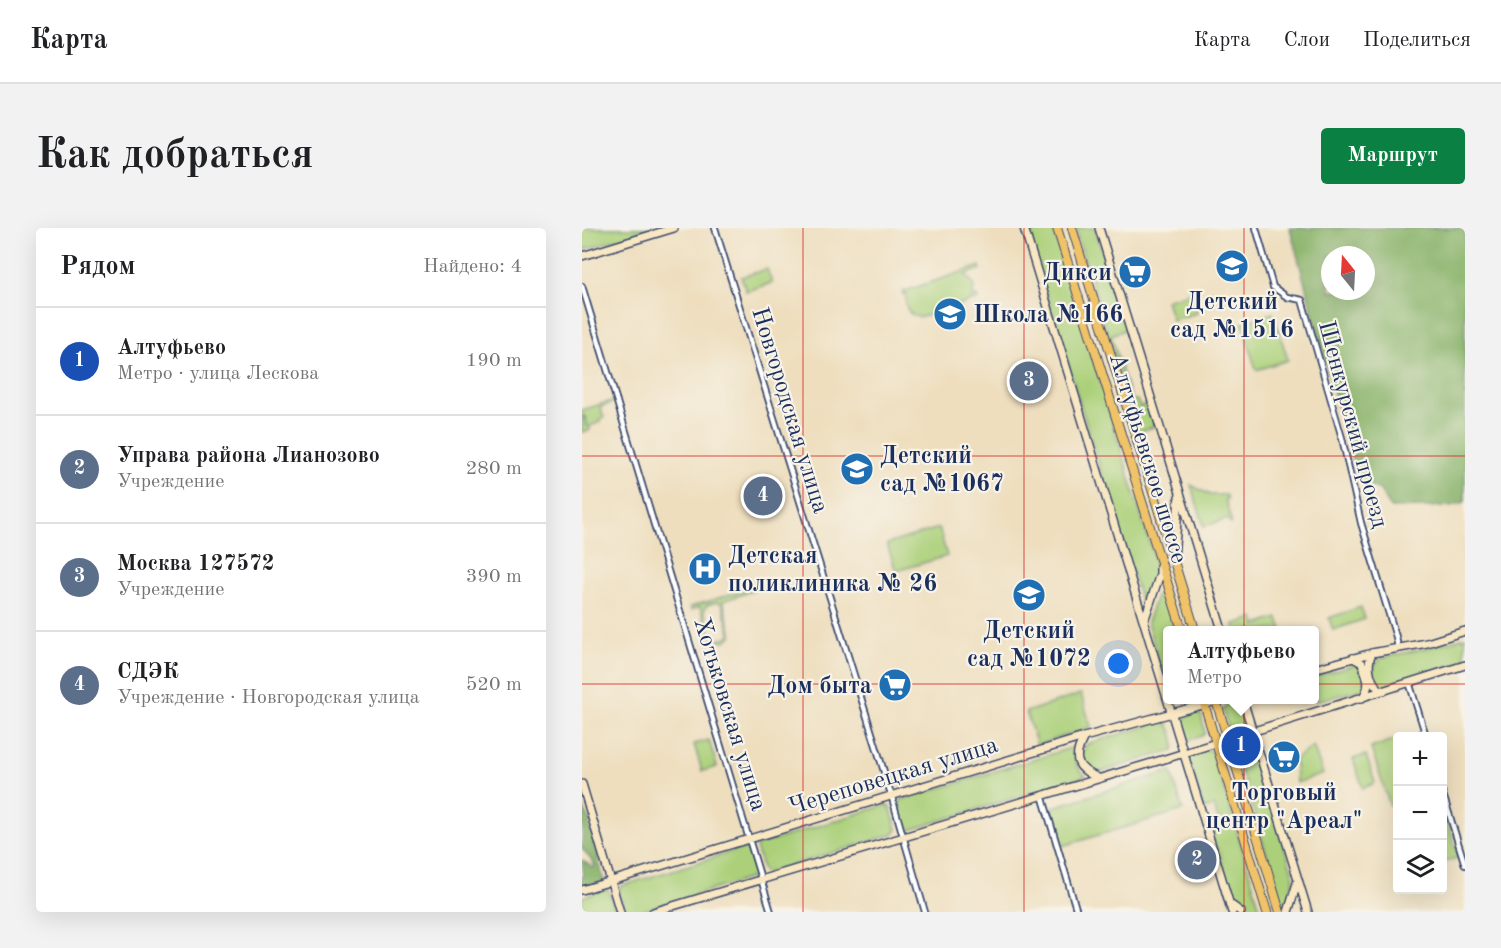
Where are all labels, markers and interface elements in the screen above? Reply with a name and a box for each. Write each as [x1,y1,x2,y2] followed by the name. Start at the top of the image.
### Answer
[30,27,108,55] text: Карта
[1194,30,1251,51] text: Карта
[1284,30,1330,51] text: Слои
[1363,30,1471,51] text: Поделиться
[1321,128,1465,184] button: Маршрут
[36,135,313,177] text: Как добраться
[1321,246,1375,300] north arrow
[1214,248,1250,284] school or university icon: Детский сад №1516
[60,254,135,280] text: Рядом
[1117,254,1153,290] supermarket icon: Дикси
[423,257,522,277] text: Найдено: 4
[1043,262,1112,286] place label: Дикси
[1170,291,1294,343] place label: Детский сад №1516
[932,296,968,332] school or university icon: Школа №166
[973,304,1123,328] place label: Школа №166
[746,305,832,516] street label: Новгородская улица
[1313,318,1391,531] street label: Шенкурский проезд
[117,337,226,359] text: Алтуфьево
[74,351,85,371] text: 1
[466,351,522,371] text: 190 m
[1104,351,1191,567] street label: Алтуфьевское шоссе
[1010,358,1048,404] pin: 3
[117,364,319,384] text: Метро · улица Лескова
[117,445,380,467] text: Управа района Лианозово
[880,445,1004,497] place label: Детский сад №1067
[839,451,875,487] school or university icon: Детский сад №1067
[74,459,85,479] text: 2
[466,459,522,479] text: 280 m
[117,472,225,492] text: Учреждение
[744,474,783,518] pin: 4
[728,545,937,597] place label: Детская поликлиника № 26
[687,551,723,587] hospital icon: Детская поликлиника № 26
[117,553,274,575] text: Москва 127572
[74,567,85,587] text: 3
[466,567,522,587] text: 390 m
[1011,577,1047,613] school or university icon: Детский сад №1072
[117,580,225,600] text: Учреждение
[688,615,770,814] street label: Хотьковская улица
[967,620,1091,672] place label: Детский сад №1072
[1163,626,1319,704] popup
[1186,641,1296,663] text: Алтуфьево
[1104,649,1133,678] your location
[117,661,179,683] text: СДЭК
[877,667,913,703] supermarket icon: Дом быта
[1186,668,1242,688] text: Метро
[74,675,85,695] text: 4
[466,675,522,695] text: 520 m
[768,675,872,699] place label: Дом быта
[117,688,420,708] text: Учреждение · Новгородская улица
[1222,724,1260,768] pin: 1
[1393,732,1447,894] map controls
[1393,732,1447,786] button: +
[786,734,1001,820] street label: Череповецкая улица
[1266,739,1302,775] supermarket icon: Торговый центр "Ареал"
[1206,782,1362,834] place label: Торговый центр "Ареал"
[1393,786,1447,840] button: −
[1178,838,1216,882] pin: 2
[1393,840,1447,894] button: layers

